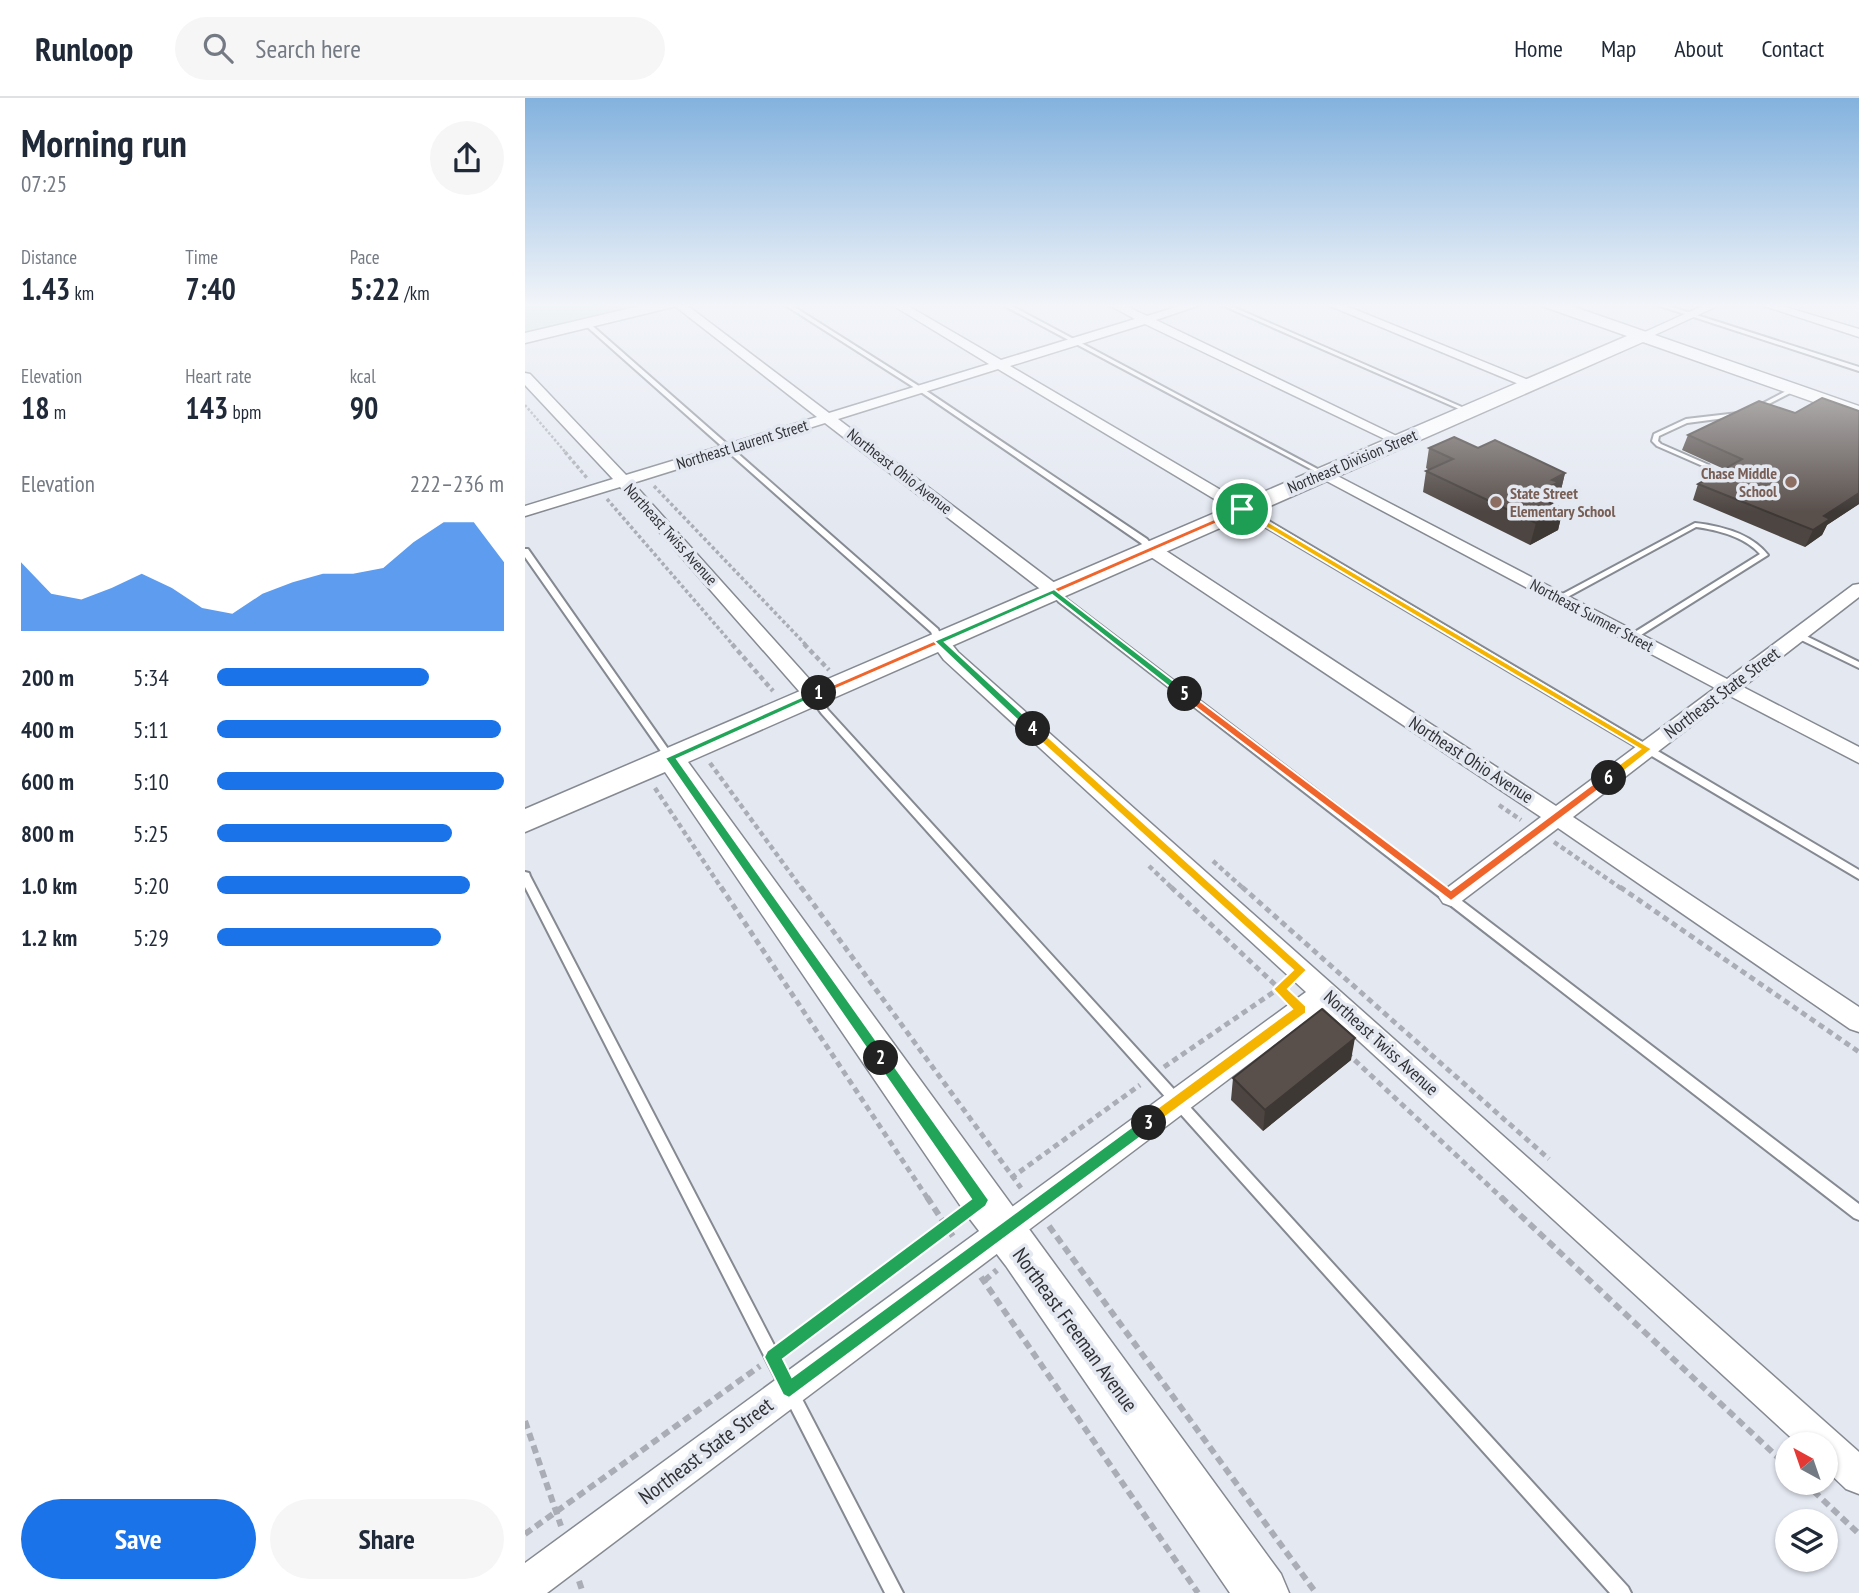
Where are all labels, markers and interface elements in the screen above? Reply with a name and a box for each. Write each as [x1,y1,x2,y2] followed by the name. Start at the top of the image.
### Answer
[175,17,665,80] search box
[35,27,133,70] text: Runloop
[199,29,237,67] icon: search
[255,32,361,65] text: Search here
[1514,33,1563,64] text: Home
[1601,33,1636,64] text: Map
[1674,33,1723,64] text: About
[1761,33,1824,64] text: Contact
[21,118,187,167] text: Morning run
[430,121,504,195] button: share
[21,169,67,198] text: 07:25
[21,245,77,269] text: Distance
[185,245,218,269] text: Time
[350,245,380,269] text: Pace
[21,269,70,308] text: 1.43
[185,269,236,308] text: 7:40
[350,269,400,308] text: 5:22
[70,281,94,305] text: km
[400,281,430,305] text: /km
[21,364,82,388] text: Elevation
[185,364,252,388] text: Heart rate
[350,364,376,388] text: kcal
[21,388,50,427] text: 18
[185,388,228,427] text: 143
[350,388,378,427] text: 90
[50,400,66,424] text: m
[228,400,261,424] text: bpm
[674,414,811,474] street label: Northeast Laurent Street
[844,424,956,518] street label: Northeast Ohio Avenue
[1284,424,1420,497] street label: Northeast Division Street
[1701,463,1777,501] place label: Chase Middle School
[21,469,95,498] text: Elevation
[410,469,504,498] text: 222–236 m
[1783,474,1799,490] marker: Chase Middle School
[620,479,722,589] street label: Northeast Twiss Avenue
[1212,479,1272,539] pin
[1510,483,1615,521] place label: State Street Elementary School
[1223,490,1261,528] icon: arrive
[1488,494,1504,510] marker: State Street Elementary School
[1527,574,1658,656] street label: Northeast Sumner Street
[1660,642,1784,743] street label: Northeast State Street
[21,663,74,692] text: 200 m
[133,663,169,692] text: 5:34
[801,676,837,710] pin: 1
[1167,676,1203,712] pin: 5
[814,680,823,704] text: 1
[1180,681,1189,705] text: 5
[1405,711,1538,808] street label: Northeast Ohio Avenue
[1015,712,1051,746] pin: 4
[21,715,74,744] text: 400 m
[133,715,169,744] text: 5:11
[1028,716,1037,740] text: 4
[1591,760,1627,796] pin: 6
[1604,765,1613,789] text: 6
[21,767,74,796] text: 600 m
[133,767,169,796] text: 5:10
[21,819,74,848] text: 800 m
[133,819,169,848] text: 5:25
[21,871,77,900] text: 1.0 km
[133,871,169,900] text: 5:20
[21,923,77,952] text: 1.2 km
[133,923,169,952] text: 5:29
[1319,985,1443,1100] street label: Northeast Twiss Avenue
[863,1040,899,1076] pin: 2
[876,1045,885,1069] text: 2
[1131,1105,1167,1140] pin: 3
[1144,1110,1153,1134] text: 3
[1007,1243,1144,1417] street label: Northeast Freeman Avenue
[633,1391,778,1510] street label: Northeast State Street
[1775,1432,1837,1494] north arrow
[1775,1432,1838,1572] map controls
[21,1499,256,1579] button: Save
[270,1499,504,1579] button: Share
[1775,1509,1838,1572] button: layers

